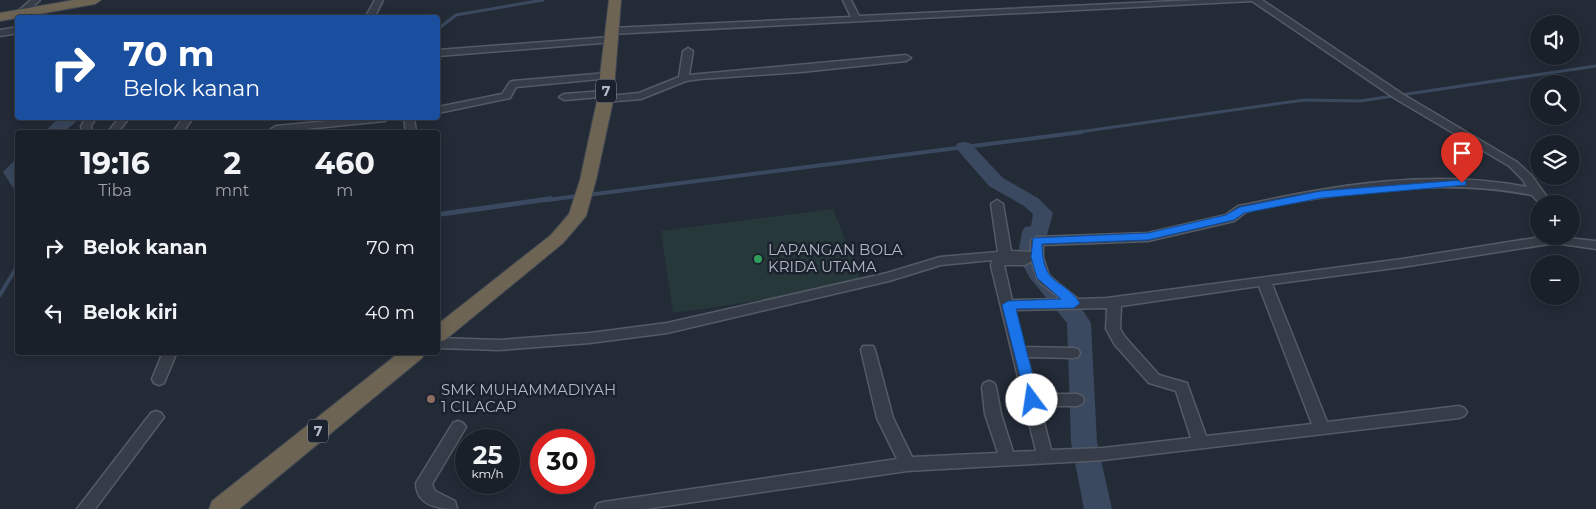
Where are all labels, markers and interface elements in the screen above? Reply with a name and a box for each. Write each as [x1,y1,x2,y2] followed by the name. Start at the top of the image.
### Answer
[1530,15,1580,305] map controls
[1530,15,1580,65] button: sound
[123,32,214,75] text: 70 m
[40,35,105,100] icon: right
[123,75,260,102] text: Belok kanan
[1530,75,1580,125] button: search
[596,80,616,102] road number: 7
[1441,132,1483,183] pin
[1530,135,1580,185] button: layers
[1448,139,1476,167] icon: arrive
[80,145,150,182] text: 19:16
[223,145,241,182] text: 2
[315,145,375,182] text: 460
[98,181,132,200] text: Tiba
[215,181,249,200] text: mnt
[336,181,353,200] text: m
[1530,195,1580,245] button: +
[40,234,68,262] icon: right
[83,236,207,259] text: Belok kanan
[366,236,415,259] text: 70 m
[768,240,903,276] place label: LAPANGAN BOLA KRIDA UTAMA
[752,253,764,265] marker: LAPANGAN BOLA KRIDA UTAMA
[1530,255,1580,305] button: −
[40,299,68,327] icon: left
[83,301,178,324] text: Belok kiri
[365,301,415,324] text: 40 m
[1005,373,1057,425] position arrow
[441,380,616,416] place label: SMK MUHAMMADIYAH 1 CILACAP
[425,393,437,405] marker: SMK MUHAMMADIYAH 1 CILACAP
[308,420,328,442] road number: 7
[530,429,595,494] speed limit sign: 30
[473,440,502,470] text: 25
[471,466,504,481] text: km/h

